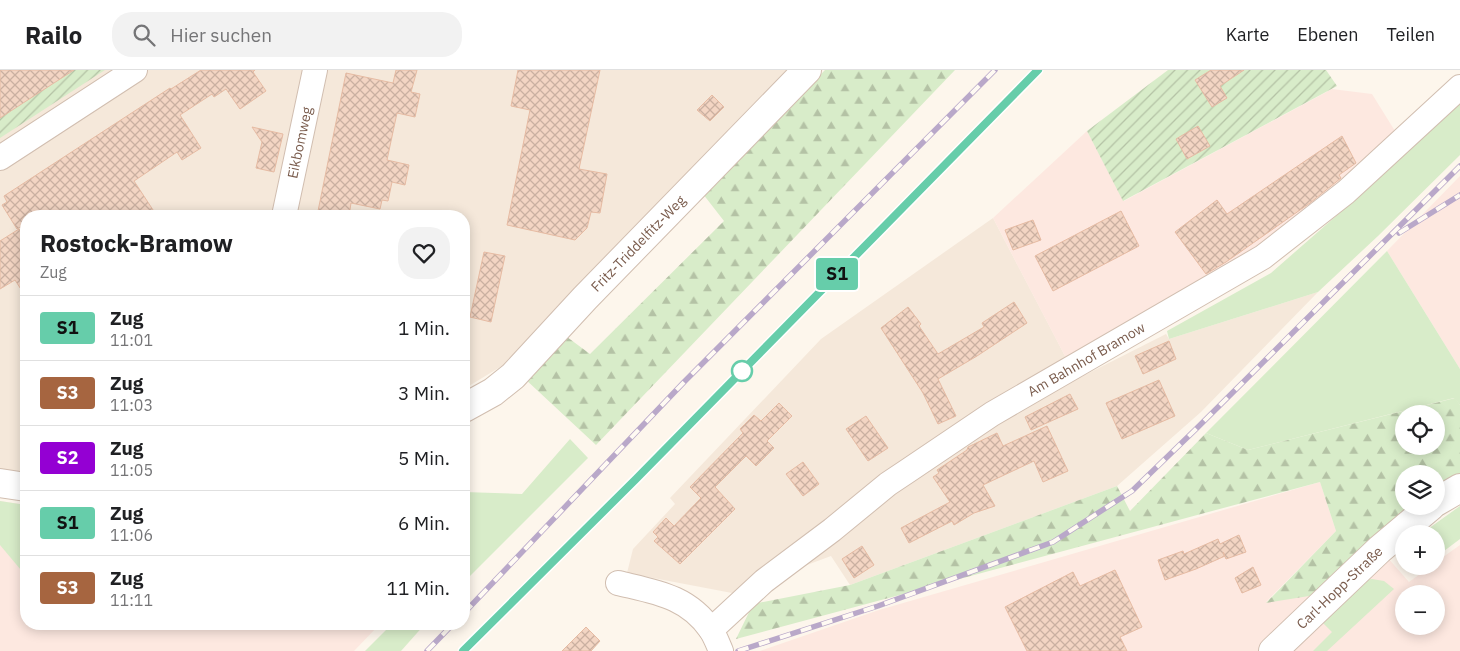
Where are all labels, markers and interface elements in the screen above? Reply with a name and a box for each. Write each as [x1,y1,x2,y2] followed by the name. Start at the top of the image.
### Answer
[112,12,462,57] search box
[25,19,82,51] text: Railo
[130,21,158,49] icon: search
[170,23,272,47] text: Hier suchen
[1226,23,1269,46] text: Karte
[1297,23,1358,46] text: Ebenen
[1386,23,1435,46] text: Teilen
[283,104,316,180] street label: Eikbomweg
[587,191,690,296] street label: Fritz-Triddelfitz-Weg
[40,227,233,259] text: Rostock-Bramow
[398,227,450,279] button: heart
[814,258,860,290] line badge: S1
[40,262,67,282] text: Zug
[826,262,848,285] text: S1
[110,306,143,330] text: Zug
[56,316,79,339] text: S1
[398,316,450,340] text: 1 Min.
[1024,318,1149,401] street label: Am Bahnhof Bramow
[110,330,153,350] text: 11:01
[731,360,753,382] unlabelled marker
[110,371,143,395] text: Zug
[56,381,79,404] text: S3
[398,381,450,405] text: 3 Min.
[110,395,153,415] text: 11:03
[1395,405,1445,635] map controls
[1395,405,1445,455] button: locate
[110,436,143,460] text: Zug
[56,446,79,469] text: S2
[398,446,450,470] text: 5 Min.
[110,460,153,480] text: 11:05
[1395,465,1445,515] button: layers
[110,501,143,525] text: Zug
[56,511,79,534] text: S1
[398,511,450,535] text: 6 Min.
[110,525,153,545] text: 11:06
[1395,525,1445,575] button: +
[1293,542,1387,633] street label: Carl-Hopp-Straße
[110,566,143,590] text: Zug
[56,576,79,599] text: S3
[387,576,450,600] text: 11 Min.
[1395,585,1445,635] button: −
[110,590,153,610] text: 11:11

